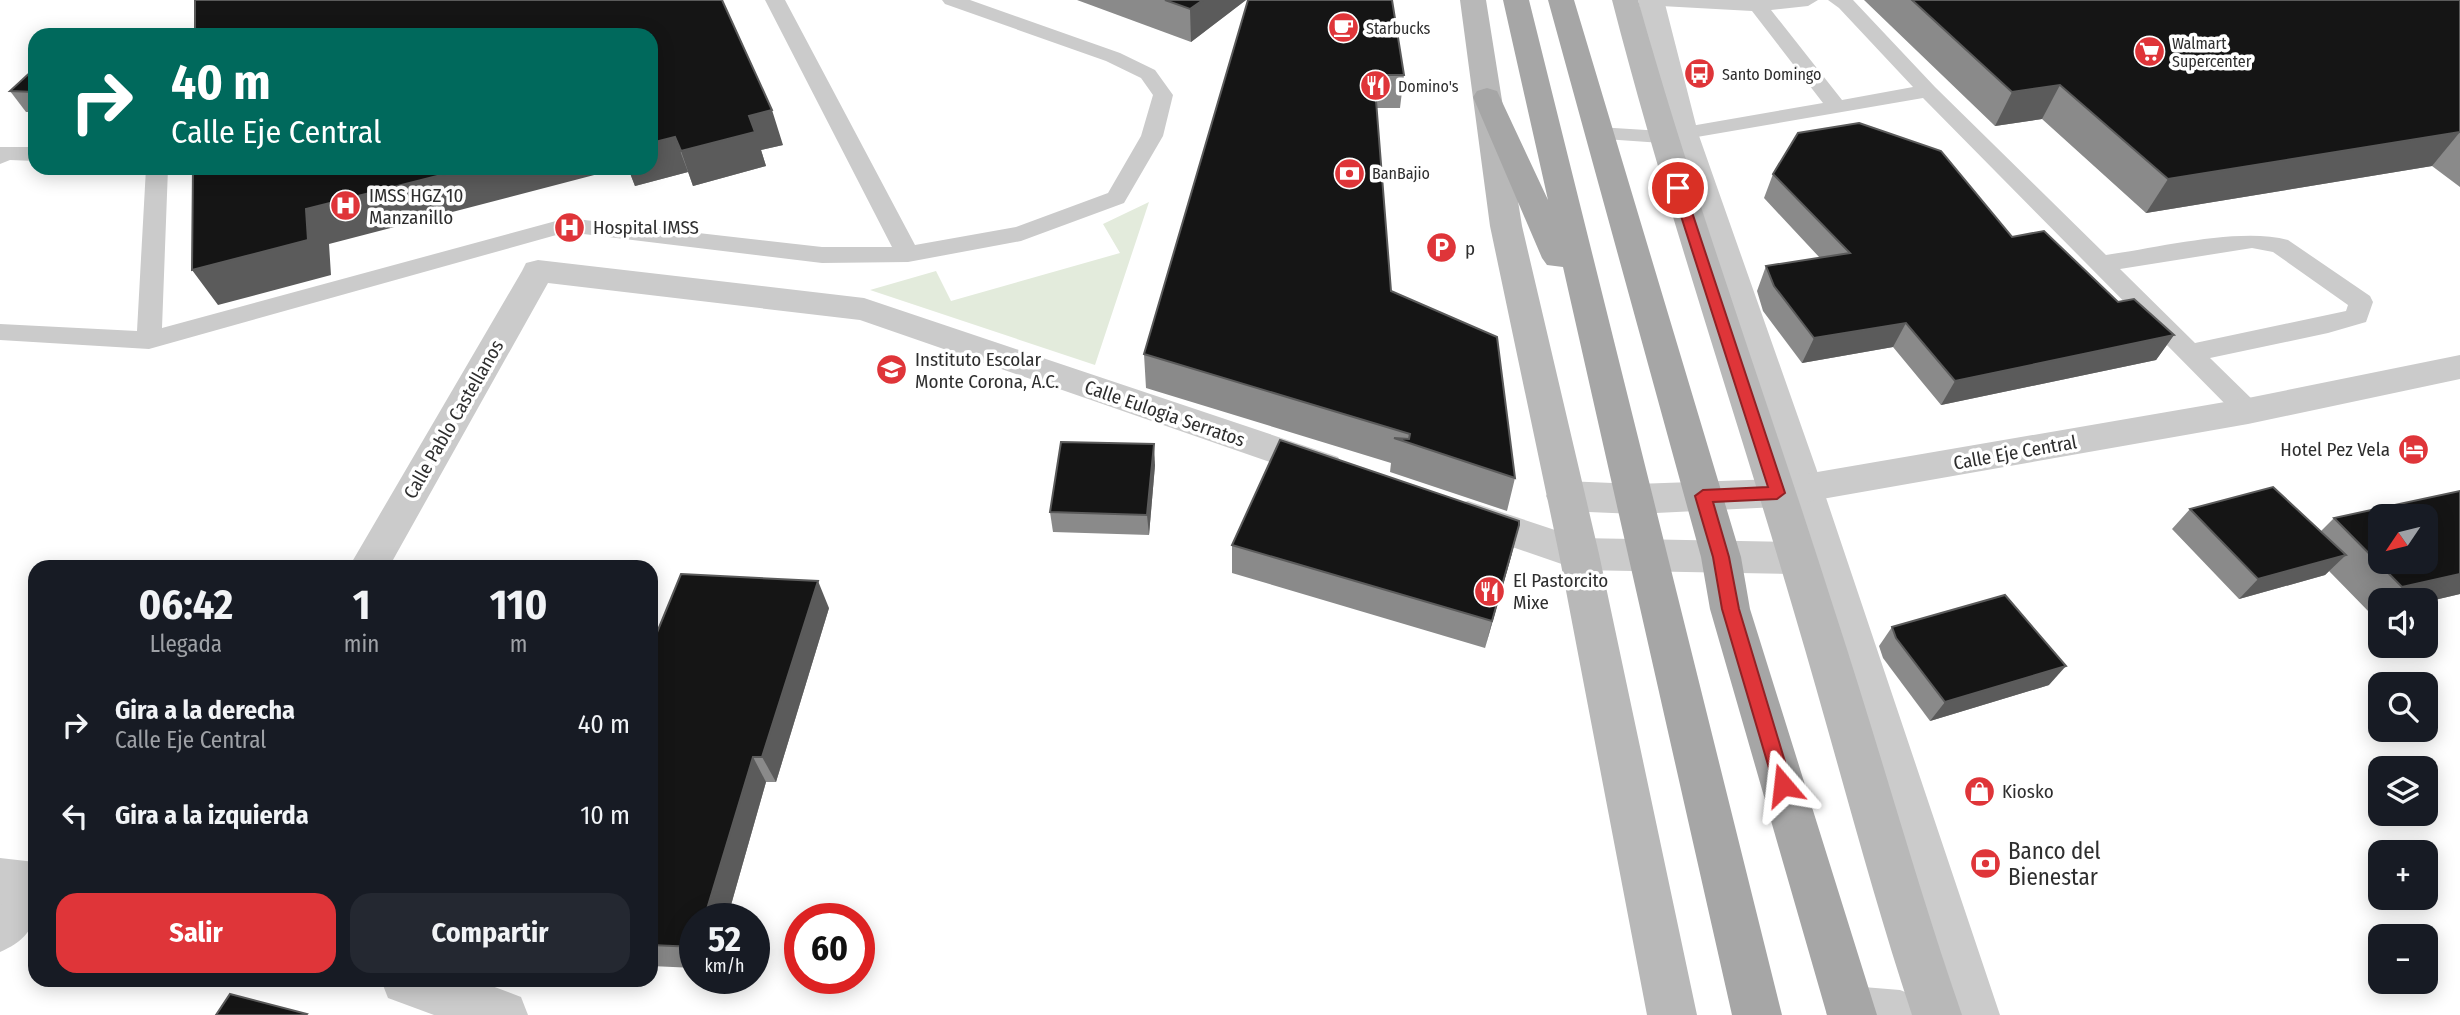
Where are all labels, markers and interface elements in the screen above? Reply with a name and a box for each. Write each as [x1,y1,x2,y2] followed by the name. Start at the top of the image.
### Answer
[1326,11,1360,45] cafe icon: Starbucks
[1366,19,1431,38] place label: Starbucks
[2172,34,2252,71] place label: Walmart Supercenter
[2132,35,2166,69] supermarket icon: Walmart Supercenter
[171,53,271,112] text: 40 m
[56,56,147,147] icon: right
[1682,57,1716,91] bus stop icon: Santo Domingo
[1722,65,1822,84] place label: Santo Domingo
[1358,69,1392,103] restaurant icon: Domino's
[1398,77,1459,96] place label: Domino's
[171,113,382,151] text: Calle Eje Central
[1332,156,1366,190] bank icon: BanBajio
[1648,158,1708,218] pin
[1372,164,1430,183] place label: BanBajio
[1659,169,1697,207] icon: arrive
[369,184,463,229] place label: IMSS HGZ 10 Manzanillo
[329,189,363,223] hospital icon: IMSS HGZ 10 Manzanillo
[553,210,587,244] hospital icon: Hospital IMSS
[593,216,699,239] place label: Hospital IMSS
[1425,231,1459,265] parking icon: p
[1465,237,1475,260] place label: p
[399,336,508,503] street label: Calle Pablo Castellanos
[915,348,1059,393] place label: Instituto Escolar Monte Corona, A.C.
[875,353,909,387] school or university icon: Instituto Escolar Monte Corona, A.C.
[1082,375,1248,452] street label: Calle Eulogia Serratos
[1952,430,2079,475] street label: Calle Eje Central
[2396,432,2430,466] hotel icon: Hotel Pez Vela
[2280,438,2390,461] place label: Hotel Pez Vela
[2368,504,2438,574] north arrow
[2368,504,2438,994] map controls
[1513,569,1608,614] place label: El Pastorcito Mixe
[1473,574,1507,608] restaurant icon: El Pastorcito Mixe
[138,580,233,630] text: 06:42
[353,580,370,630] text: 1
[490,580,548,630] text: 110
[2368,588,2438,658] button: sound
[150,630,222,658] text: Llegada
[344,630,379,658] text: min
[510,630,528,658] text: m
[2368,672,2438,742] button: search
[115,695,295,726] text: Gira a la derecha
[56,706,94,744] icon: right
[578,709,630,740] text: 40 m
[115,726,266,754] text: Calle Eje Central
[1746,748,1820,822] position arrow
[2368,756,2438,826] button: layers
[1962,774,1996,808] shop icon: Kiosko
[2002,780,2054,803] place label: Kiosko
[56,797,94,835] icon: left
[115,800,309,831] text: Gira a la izquierda
[580,800,630,831] text: 10 m
[2008,837,2101,891] place label: Banco del Bienestar
[2368,840,2438,910] button: +
[1968,847,2002,881] bank icon: Banco del Bienestar
[56,893,336,973] button: Salir
[350,893,630,973] button: Compartir
[784,903,875,994] speed limit sign: 60
[708,918,741,960] text: 52
[2368,924,2438,994] button: −
[704,955,745,977] text: km/h

